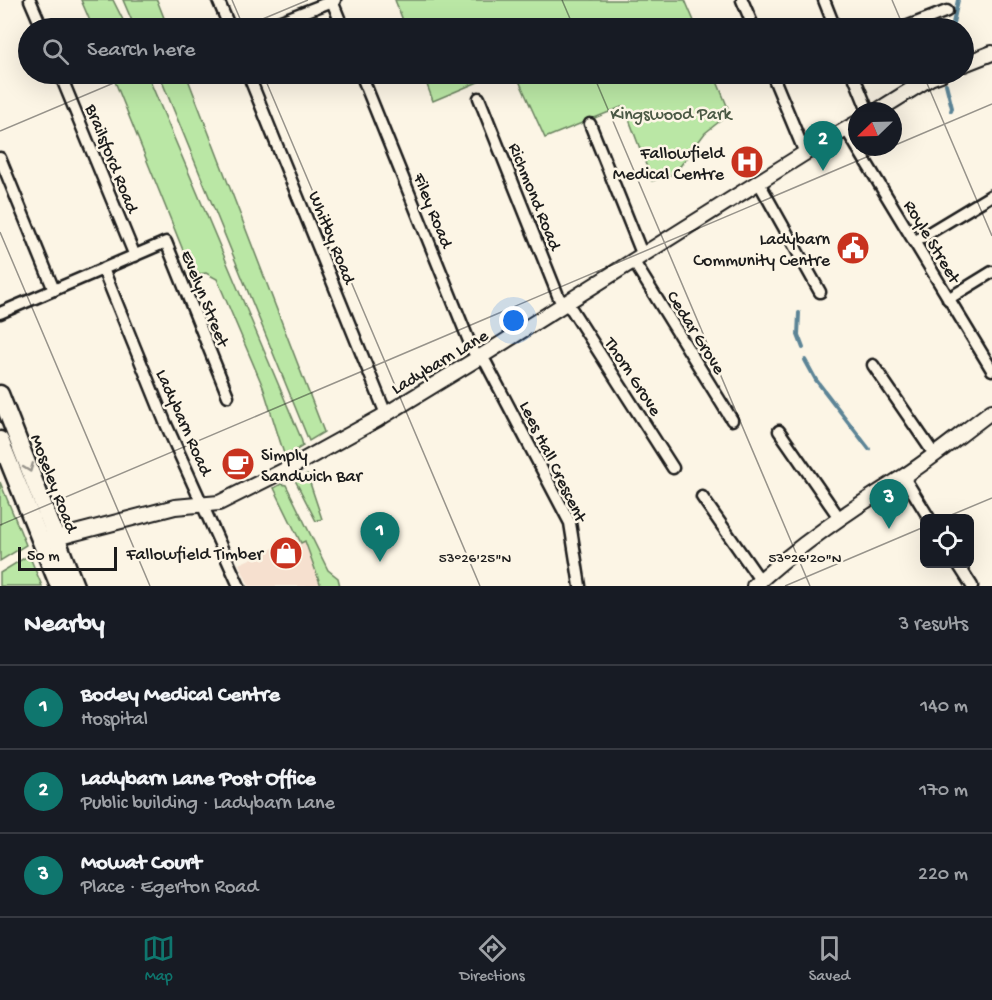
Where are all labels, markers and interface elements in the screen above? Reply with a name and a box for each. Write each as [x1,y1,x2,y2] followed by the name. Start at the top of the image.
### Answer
[18,18,974,84] search box
[39,35,72,68] icon: search
[87,38,195,64] text: Search here
[79,101,143,218] street label: Brailsford Road
[848,102,902,156] north arrow
[611,105,733,126] park label: Kingswood Park
[804,122,842,171] pin: 2
[503,140,565,255] street label: Richmond Road
[613,144,725,186] place label: Fallowfield Medical Centre
[729,144,765,180] hospital icon: Fallowfield Medical Centre
[407,170,457,253] street label: Filey Road
[303,188,359,289] street label: Whitby Road
[898,197,965,289] street label: Royle Street
[693,230,831,272] place label: Ladybarn Community Centre
[835,230,871,266] public building icon: Ladybarn Community Centre
[175,248,233,352] street label: Evelyn Street
[661,288,729,380] street label: Cedar Grove
[499,306,528,335] your location
[388,326,493,400] street label: Ladybarn Lane
[598,333,665,421] street label: Thorn Grove
[150,367,216,481] street label: Ladybarn Road
[513,398,591,527] street label: Lees Hall Crescent
[24,432,82,537] street label: Moseley Road
[220,446,256,482] cafe icon: Simply Sandwich Bar
[261,446,364,488] place label: Simply Sandwich Bar
[21,463,34,473] one-way arrow
[870,480,908,529] pin: 3
[360,512,400,562] pin: 1
[920,514,974,568] map controls
[920,514,974,568] button: locate
[268,535,304,571] shop icon: Fallowfield Timber
[18,544,117,572] scale bar
[125,545,265,566] place label: Fallowfield Timber
[27,548,60,567] text: 50 m
[439,550,511,568] text: 53°26'25"N
[768,550,842,568] text: 53°26'20"N
[24,610,105,641] text: Nearby
[899,614,968,637] text: 3 results
[81,683,280,709] text: Bodey Medical Centre
[39,696,48,719] text: 1
[920,696,968,719] text: 140 m
[81,709,148,732] text: Hospital
[81,767,316,793] text: Ladybarn Lane Post Office
[39,780,48,803] text: 2
[919,780,968,803] text: 170 m
[81,793,335,816] text: Public building · Ladybarn Lane
[81,851,202,877] text: Mowat Court
[38,864,49,887] text: 3
[918,864,968,887] text: 220 m
[81,877,258,900] text: Place · Egerton Road
[142,932,175,987] tab: Map
[459,932,525,987] tab: Directions
[809,932,850,987] tab: Saved

